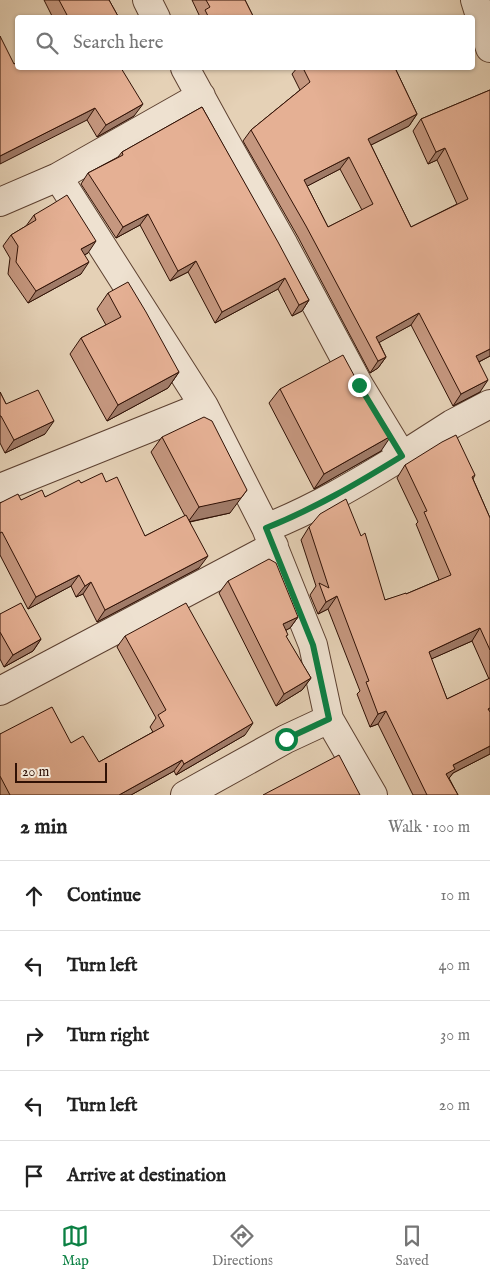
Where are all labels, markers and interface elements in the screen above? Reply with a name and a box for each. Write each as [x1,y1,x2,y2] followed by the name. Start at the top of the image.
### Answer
[15,15,475,70] search box
[33,29,61,57] icon: search
[73,31,164,55] text: Search here
[348,374,371,397] route end
[275,728,298,751] route start
[15,760,108,783] scale bar
[22,763,49,781] text: 20 m
[20,814,67,841] text: 2 min
[388,818,470,838] text: Walk · 100 m
[20,882,48,910] icon: ahead
[67,884,141,908] text: Continue
[440,886,470,906] text: 10 m
[20,952,48,980] icon: left
[67,954,138,978] text: Turn left
[438,956,470,976] text: 40 m
[20,1022,48,1050] icon: right
[67,1024,149,1048] text: Turn right
[440,1026,470,1046] text: 30 m
[20,1092,48,1120] icon: left
[67,1094,138,1118] text: Turn left
[439,1096,470,1116] text: 20 m
[20,1162,48,1190] icon: arrive
[67,1164,226,1188] text: Arrive at destination
[61,1222,89,1270] tab: Map
[212,1222,273,1270] tab: Directions
[396,1222,429,1270] tab: Saved

